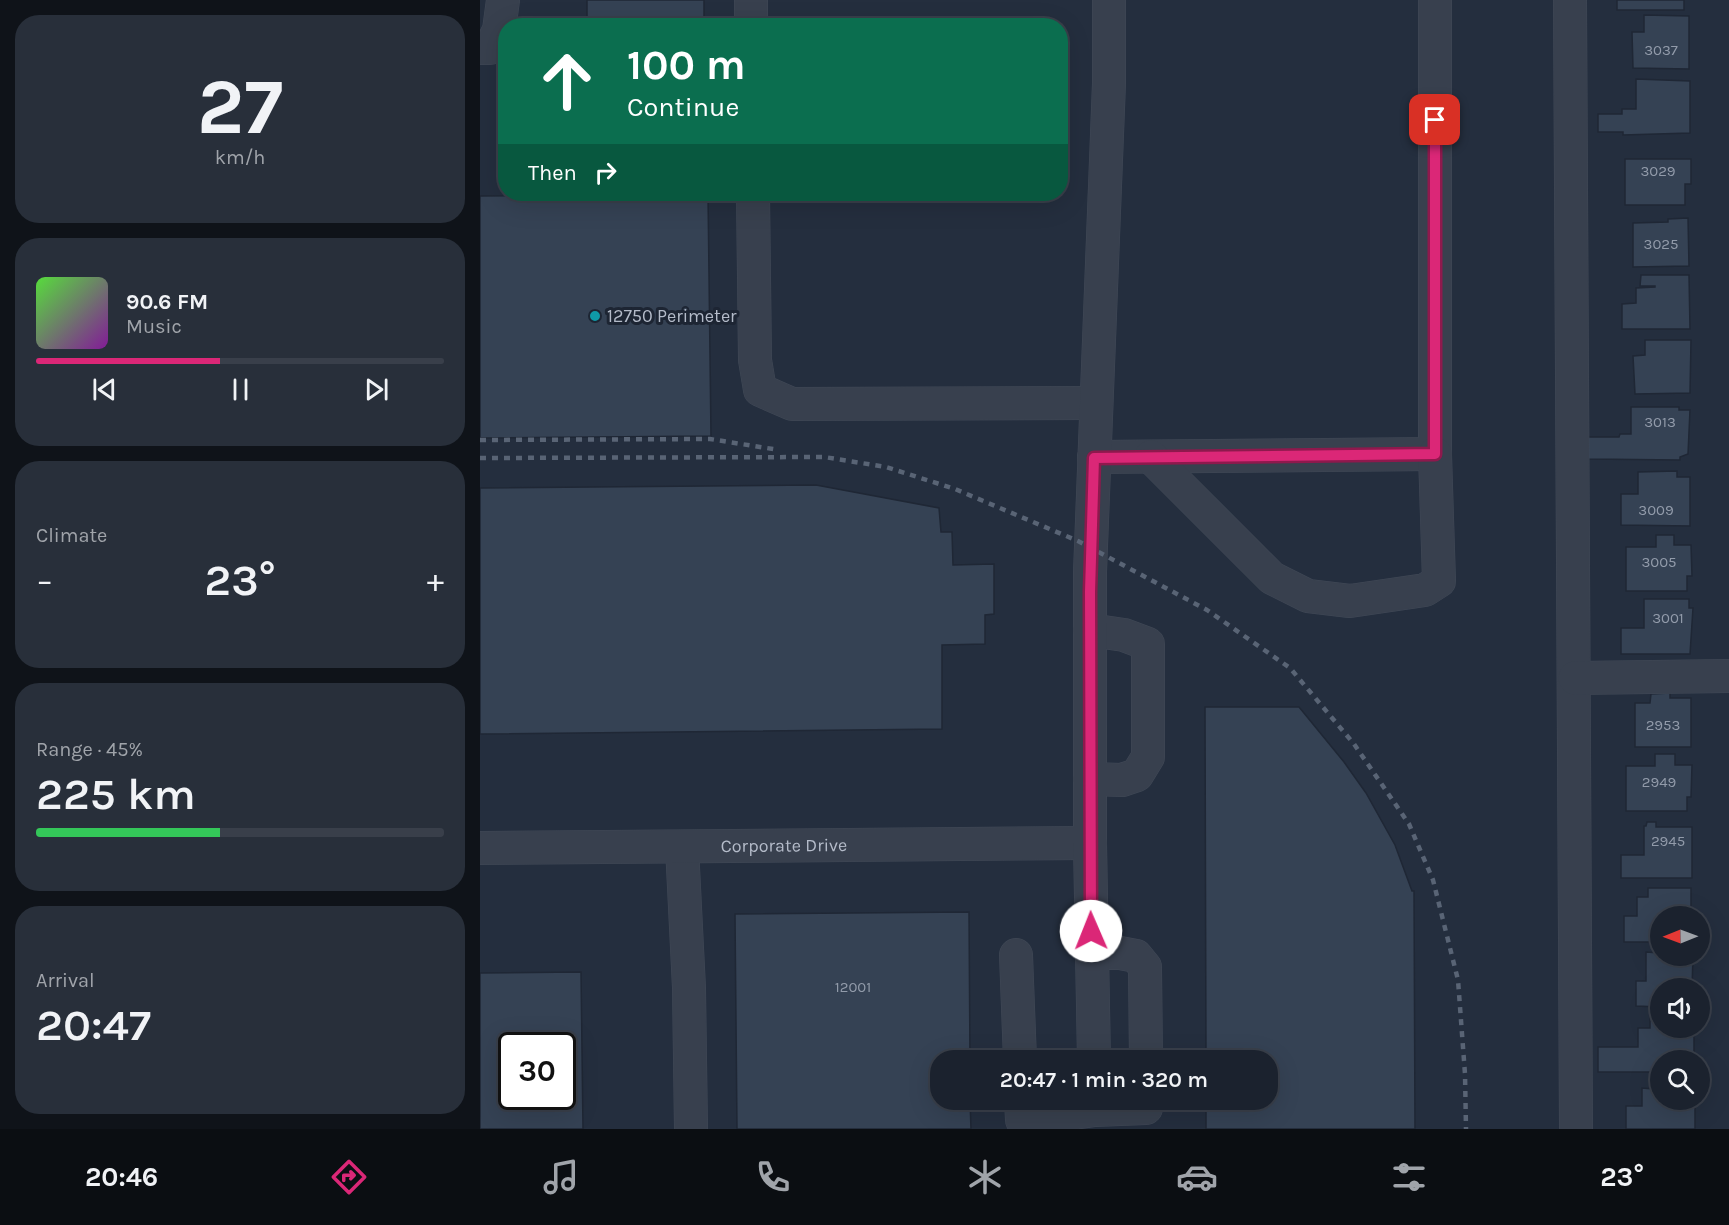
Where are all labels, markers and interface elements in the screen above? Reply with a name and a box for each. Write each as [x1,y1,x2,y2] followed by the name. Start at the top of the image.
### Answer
[627,40,746,90] text: 100 m
[1644,41,1678,59] house number: 3037
[528,42,606,120] icon: ahead
[197,61,283,153] text: 27
[627,91,739,123] text: Continue
[1409,94,1460,145] pin
[1418,103,1451,136] icon: arrive
[215,146,265,169] text: km/h
[589,156,622,189] icon: right
[528,160,577,186] text: Then
[1640,162,1676,180] house number: 3029
[1644,235,1678,253] house number: 3025
[126,289,208,315] text: 90.6 FM
[607,305,737,327] place label: 12750 Perimeter
[588,309,602,323] marker: 12750 Perimeter
[126,315,182,338] text: Music
[88,373,121,406] icon: previous
[224,373,257,406] icon: pause
[360,373,393,406] icon: next
[1644,413,1676,431] house number: 3013
[1638,501,1674,519] house number: 3009
[36,524,107,547] text: Climate
[1641,553,1677,571] house number: 3005
[204,554,276,606] text: 23°
[36,561,53,599] text: −
[427,561,444,599] text: +
[1652,609,1684,627] house number: 3001
[1646,716,1680,734] house number: 2953
[36,738,143,761] text: Range · 45%
[36,768,196,820] text: 225 km
[1642,773,1676,791] house number: 2949
[1651,832,1685,850] house number: 2945
[721,834,847,857] street label: Corporate Drive
[1059,899,1123,963] position arrow
[1650,906,1710,966] north arrow
[1650,906,1710,1110] map controls
[36,969,95,992] text: Arrival
[835,978,871,996] house number: 12001
[1650,978,1710,1038] button: sound
[36,999,151,1051] text: 20:47
[498,1032,576,1110] speed limit sign: 30
[1650,1050,1710,1110] button: search
[1000,1067,1208,1093] text: 20:47 · 1 min · 320 m
[328,1156,370,1198] icon: directions
[540,1156,582,1198] icon: music
[752,1156,794,1198] icon: phone
[964,1156,1006,1198] icon: climate
[1176,1156,1218,1198] icon: car
[1388,1156,1430,1198] icon: filters
[85,1161,158,1193] text: 20:46
[1600,1161,1644,1193] text: 23°

